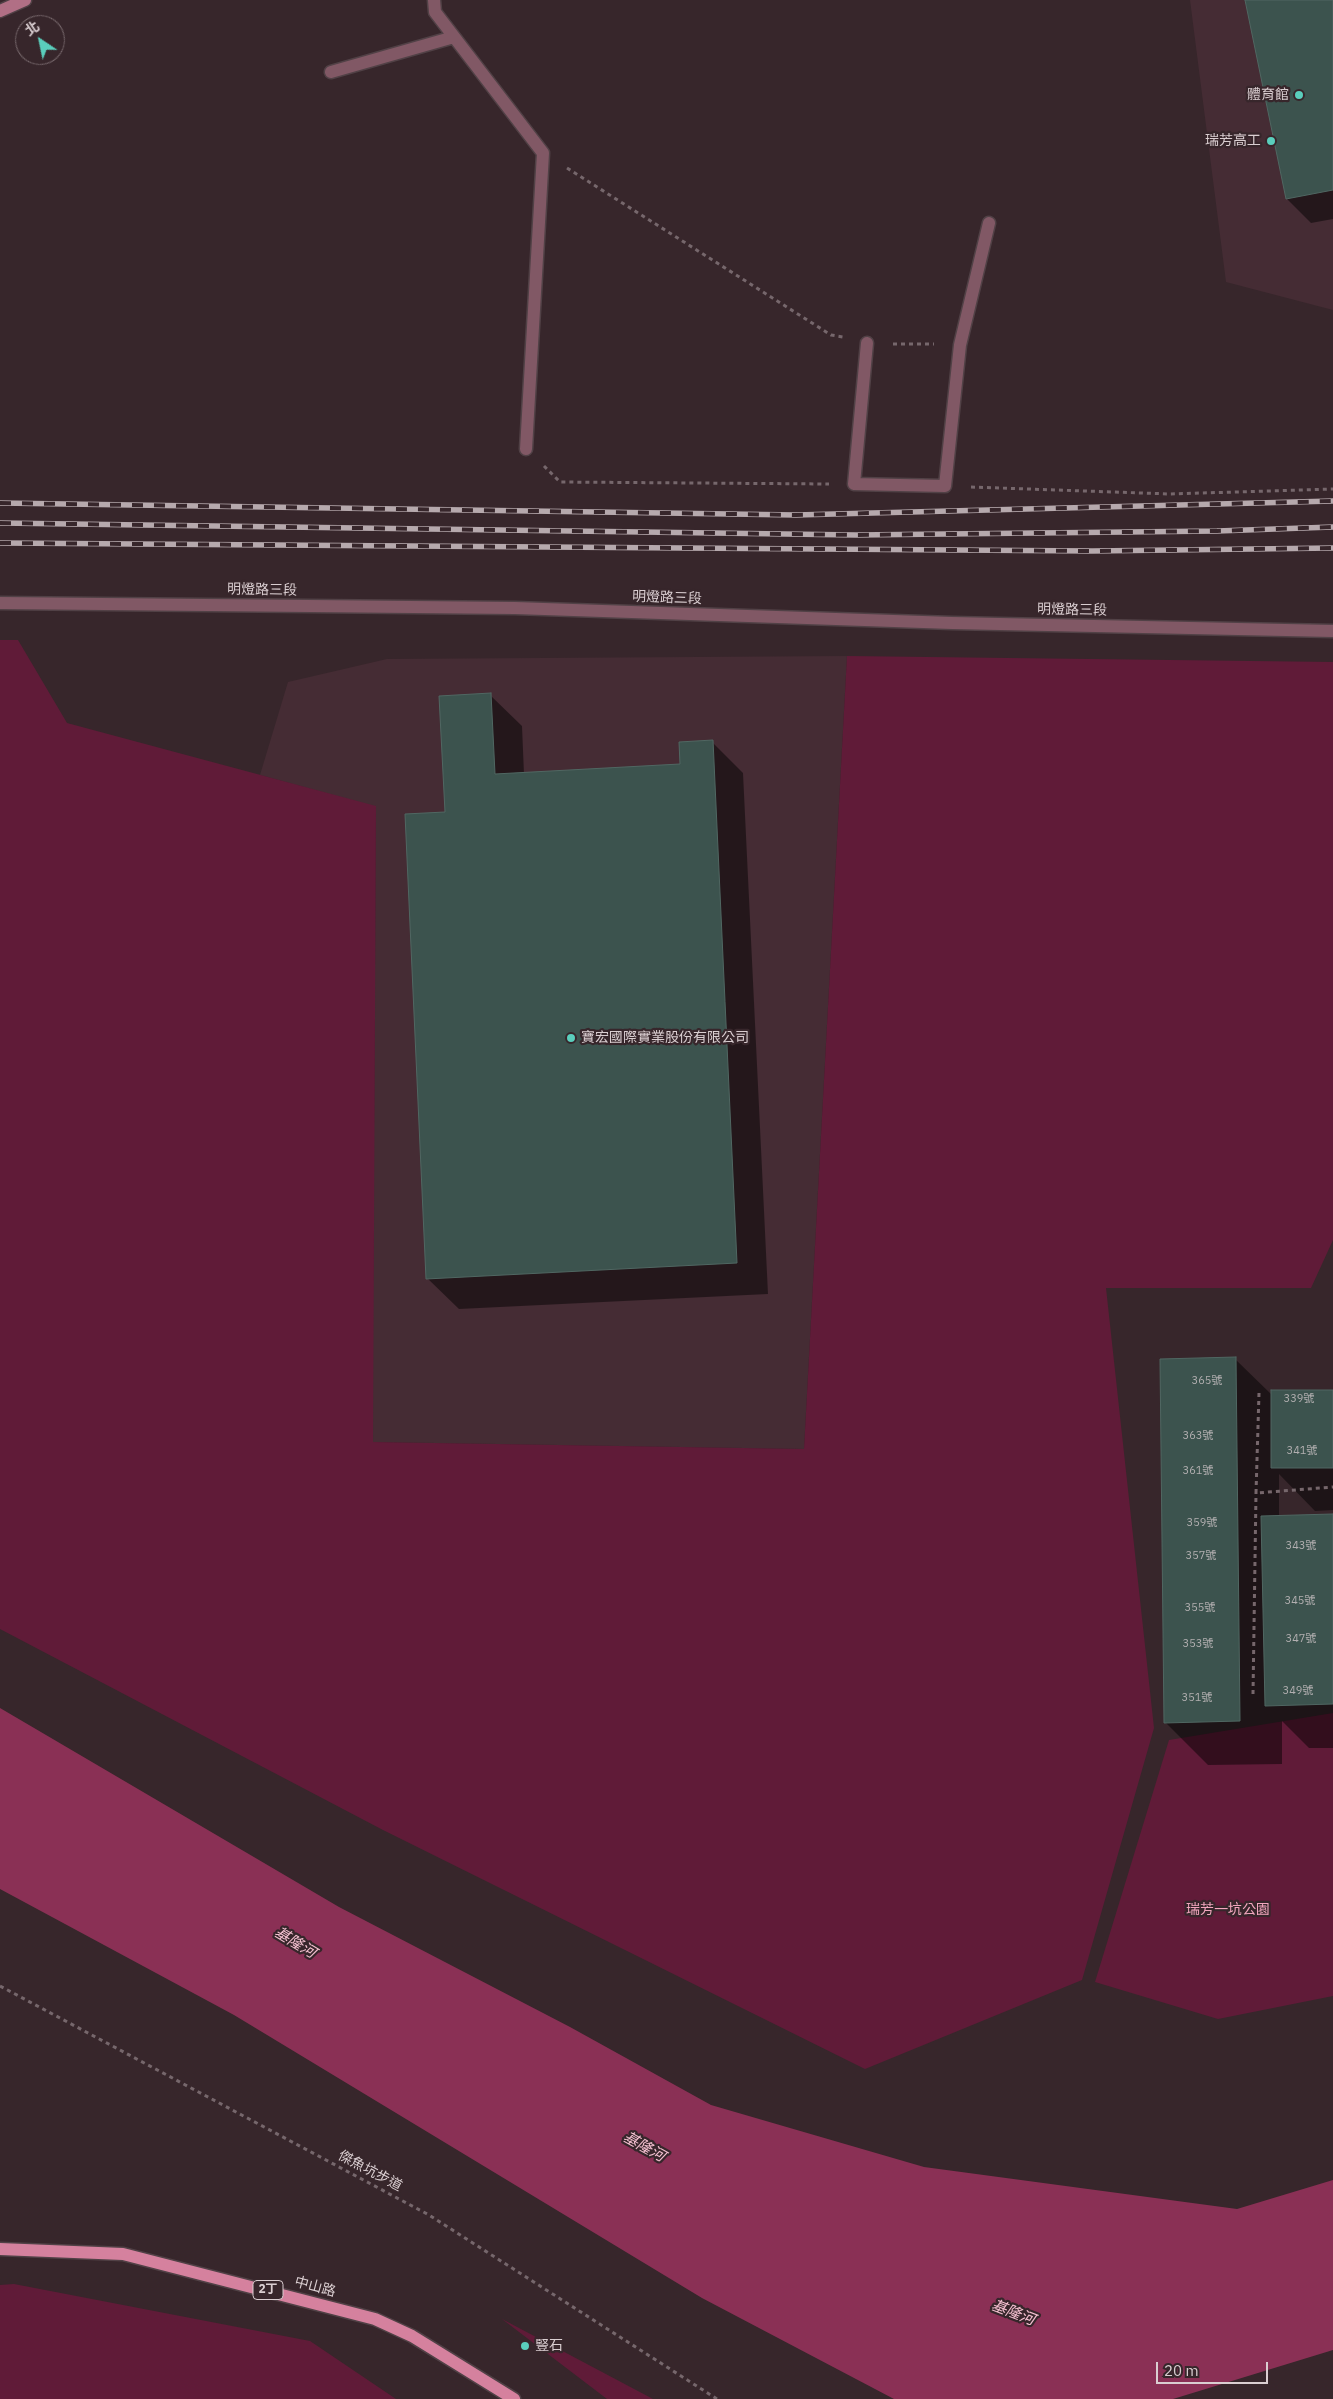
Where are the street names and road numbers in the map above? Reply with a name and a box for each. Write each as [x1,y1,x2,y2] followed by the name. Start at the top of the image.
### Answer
[227,581,297,599] street label: 明燈路三段
[632,588,702,608] street label: 明燈路三段
[1037,601,1107,619] street label: 明燈路三段
[335,2147,405,2195] street label: 傑魚坑步道
[293,2273,337,2301] street label: 中山路
[253,2280,283,2300] road number: 2丁

